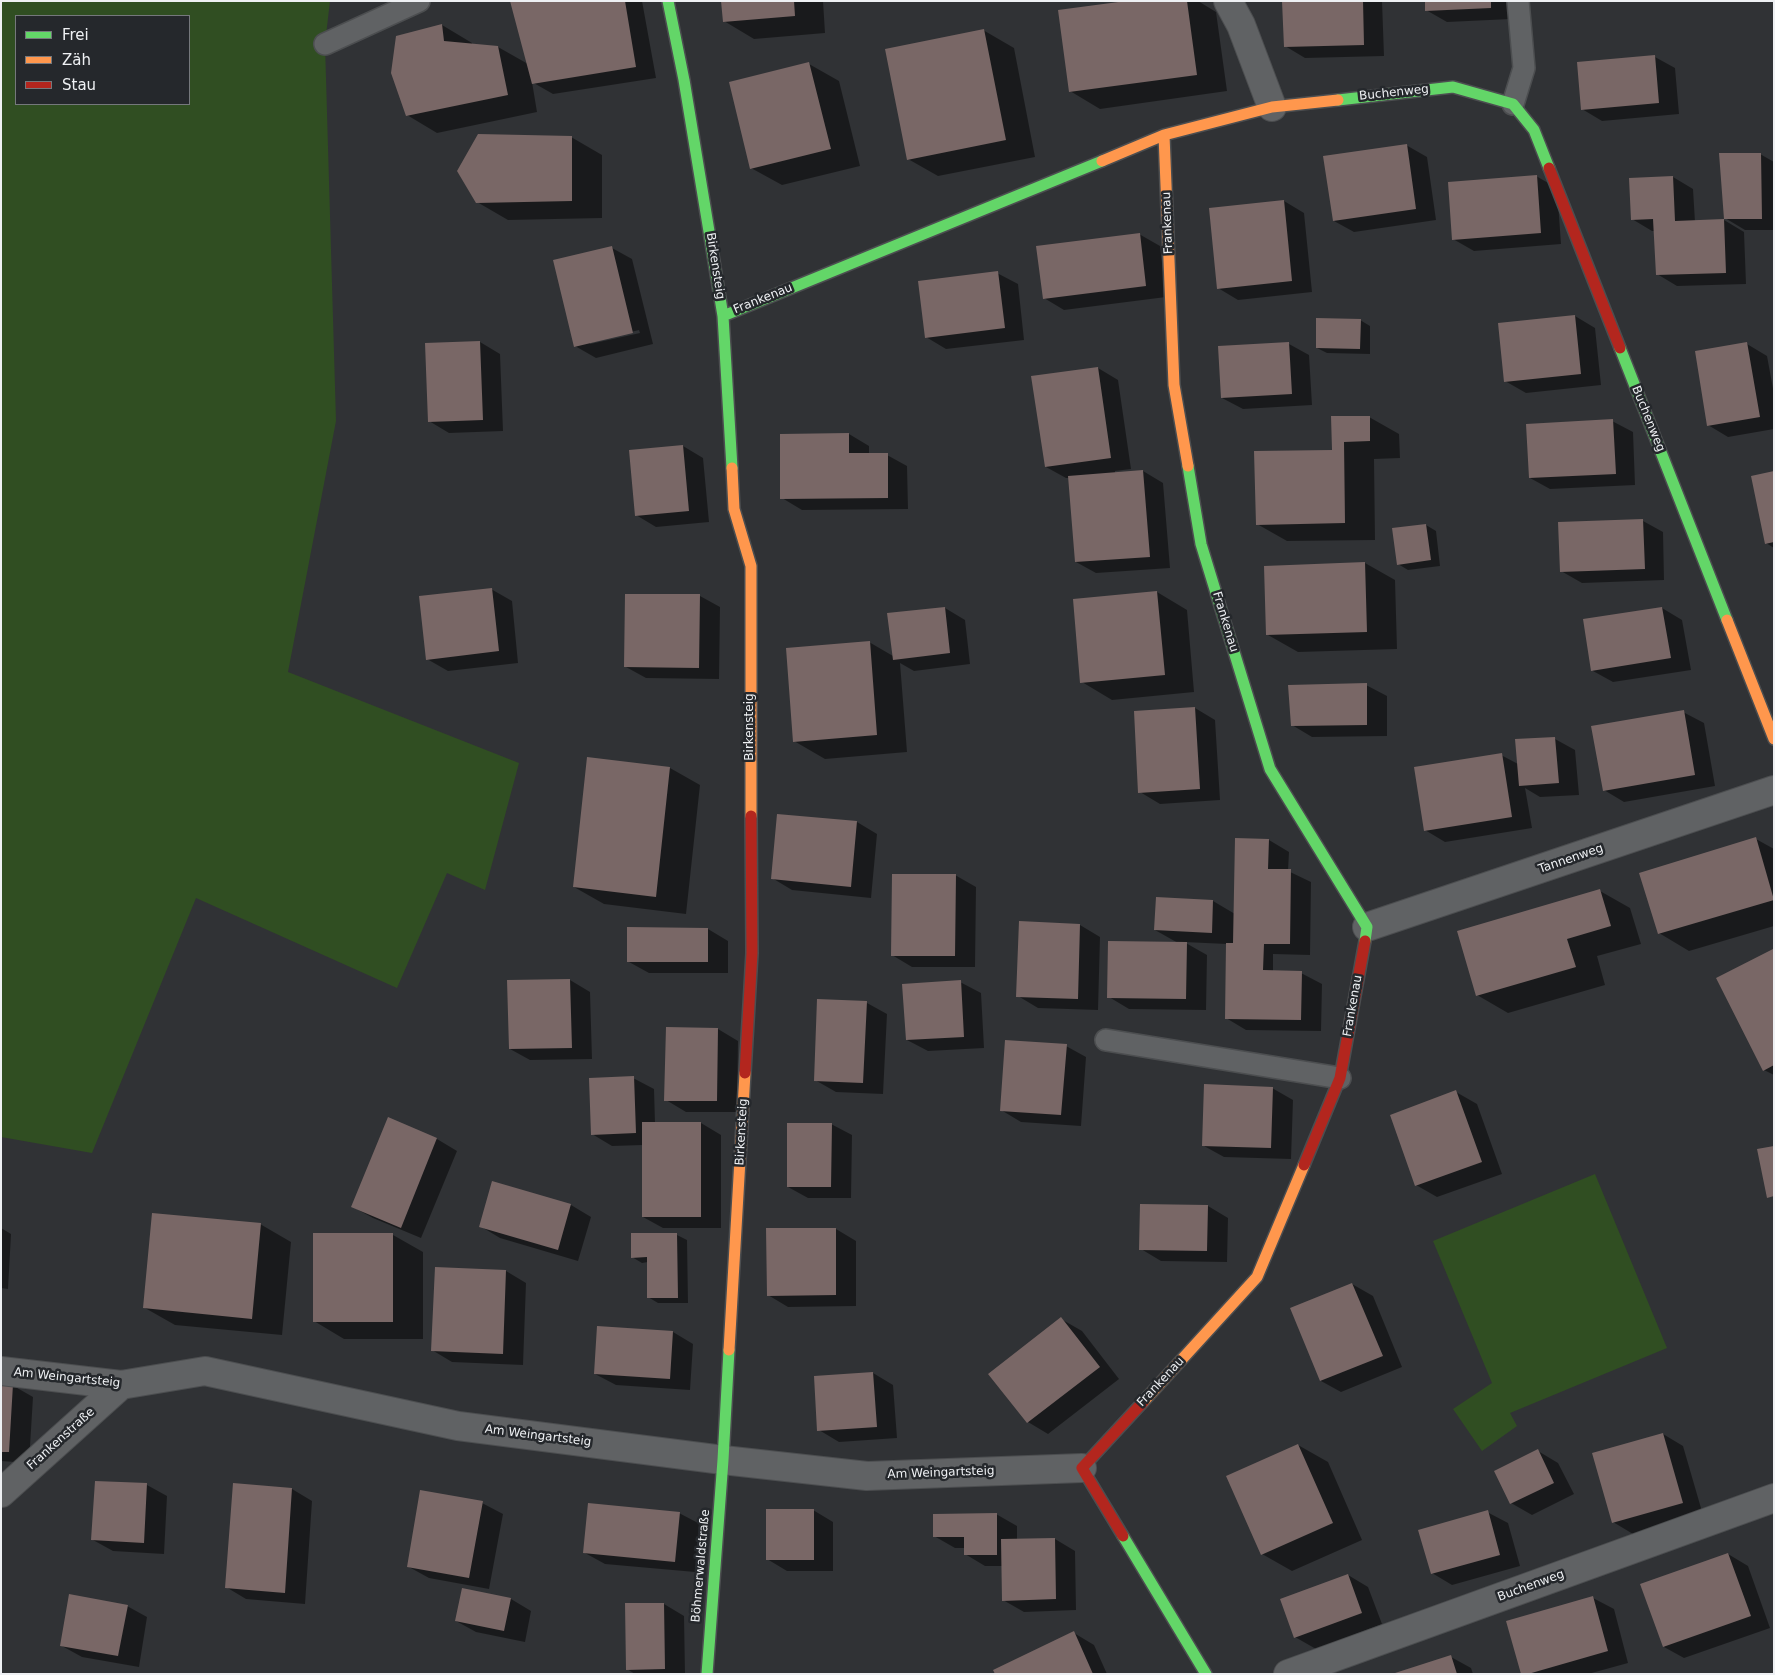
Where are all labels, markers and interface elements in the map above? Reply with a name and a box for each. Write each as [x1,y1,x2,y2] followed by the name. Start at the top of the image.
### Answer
[15,15,190,105] legend
[62,26,89,44] text: Frei
[62,51,91,69] text: Zäh
[62,76,96,94] text: Stau
[1359,82,1429,104] street label: Buchenweg
[1160,192,1176,254] street label: Frankenau
[703,232,727,300] street label: Birkensteig
[731,281,795,317] street label: Frankenau
[1628,384,1668,454] street label: Buchenweg
[1209,590,1241,654] street label: Frankenau
[743,693,757,761] street label: Birkensteig
[1537,841,1605,877] street label: Tannenweg
[1340,974,1366,1038] street label: Frankenau
[733,1098,751,1166] street label: Birkensteig
[1134,1354,1188,1410] street label: Frankenau
[13,1365,121,1391] street label: Am Weingartsteig
[24,1405,98,1473] street label: Frankenstraße
[484,1422,592,1450] street label: Am Weingartsteig
[887,1464,995,1482] street label: Am Weingartsteig
[689,1509,713,1623] street label: Böhmerwaldstraße
[1496,1567,1566,1605] street label: Buchenweg

